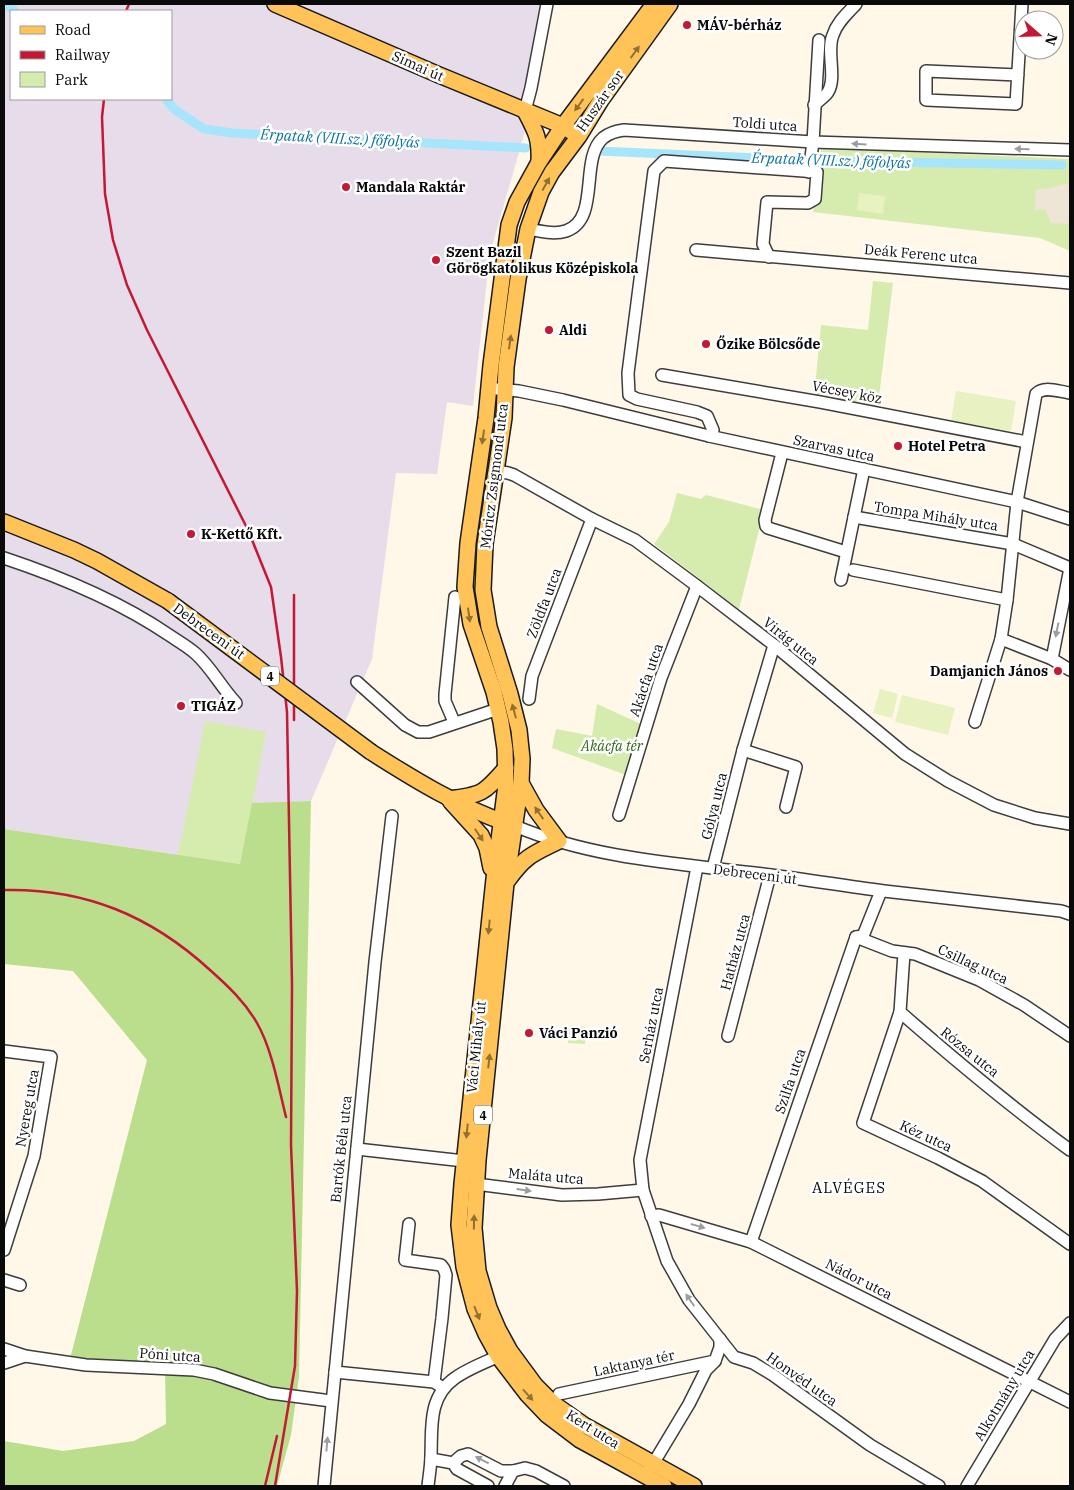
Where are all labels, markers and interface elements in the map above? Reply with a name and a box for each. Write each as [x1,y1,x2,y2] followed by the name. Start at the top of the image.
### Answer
[10,10,172,100] legend
[1014,10,1064,60] north arrow
[697,15,781,34] place label: MÁV-bérház
[681,19,693,31] marker: MÁV-bérház
[55,20,91,39] text: Road
[1041,31,1062,48] text: N
[55,45,110,64] text: Railway
[630,45,640,59] one-way arrow
[389,47,447,85] street label: Simai út
[572,66,628,135] street label: Huszár sor
[55,70,88,89] text: Park
[574,98,584,111] one-way arrow
[732,113,798,135] street label: Toldi utca
[259,124,421,152] water label: Érpatak (VIII.sz.) főfolyás
[851,140,867,148] one-way arrow
[1013,145,1029,153] one-way arrow
[750,148,911,172] water label: Érpatak (VIII.sz.) főfolyás
[541,177,550,190] one-way arrow
[356,178,466,196] place label: Mandala Raktár
[340,181,352,193] marker: Mandala Raktár
[863,240,979,268] street label: Deák Ferenc utca
[446,243,639,277] place label: Szent Bazil Görögkatolikus Középiskola
[430,254,442,266] marker: Szent Bazil Görögkatolikus Középiskola
[559,321,587,339] place label: Aldi
[543,324,555,336] marker: Aldi
[506,333,514,349] one-way arrow
[716,335,820,353] place label: Őzike Bölcsőde
[700,338,712,350] marker: Őzike Bölcsőde
[810,376,884,408] street label: Vécsey köz
[476,402,512,550] street label: Móricz Zsigmond utca
[479,429,487,445] one-way arrow
[792,431,877,465] street label: Szarvas utca
[908,437,986,455] place label: Hotel Petra
[892,440,904,452] marker: Hotel Petra
[873,497,1000,535] street label: Tompa Mihály utca
[201,525,282,543] place label: K-Kettő Kft.
[185,528,197,540] marker: K-Kettő Kft.
[522,565,566,641] street label: Zöldfa utca
[170,599,248,663] street label: Debreceni út
[466,607,474,623] one-way arrow
[759,613,823,669] street label: Virág utca
[1053,623,1061,639] one-way arrow
[625,641,667,719] street label: Akácfa utca
[930,662,1048,680] place label: Damjanich János
[1052,665,1064,677] marker: Damjanich János
[261,666,279,686] road number: 4
[191,696,236,715] place label: TIGÁZ
[175,700,187,712] marker: TIGÁZ
[510,703,518,718] one-way arrow
[580,737,644,755] park label: Akácfa tér
[697,770,731,842] street label: Gólya utca
[534,807,544,820] one-way arrow
[474,828,484,841] one-way arrow
[712,860,798,888] street label: Debreceni út
[716,911,754,992] street label: Hatház utca
[485,920,493,936] one-way arrow
[935,940,1011,988] street label: Csillag utca
[635,985,667,1065] street label: Serház utca
[462,1000,490,1094] street label: Váci Mihály út
[937,1023,1003,1081] street label: Rózsa utca
[539,1024,618,1042] place label: Váci Panzió
[523,1027,535,1039] marker: Váci Panzió
[770,1046,810,1116] street label: Szilfa utca
[485,1052,493,1068] one-way arrow
[11,1067,43,1148] street label: Nyereg utca
[326,1094,356,1204] street label: Bartók Béla utca
[474,1106,492,1124] road number: 4
[897,1116,955,1156] street label: Kéz utca
[463,1123,471,1139] one-way arrow
[507,1164,585,1188] street label: Maláta utca
[812,1178,886,1197] district label: ALVÉGES
[517,1187,533,1195] one-way arrow
[470,1214,478,1230] one-way arrow
[691,1223,706,1231] one-way arrow
[822,1254,896,1304] street label: Nádor utca
[685,1293,695,1307] one-way arrow
[473,1306,481,1321] one-way arrow
[139,1344,202,1366] street label: Póni utca
[592,1345,677,1380] street label: Laktanya tér
[970,1346,1039,1444] street label: Alkotmány utca
[763,1348,841,1410] street label: Honvéd utca
[522,1388,534,1400] one-way arrow
[563,1405,624,1453] street label: Kert utca
[324,1435,332,1451] one-way arrow
[474,1456,489,1464] one-way arrow

